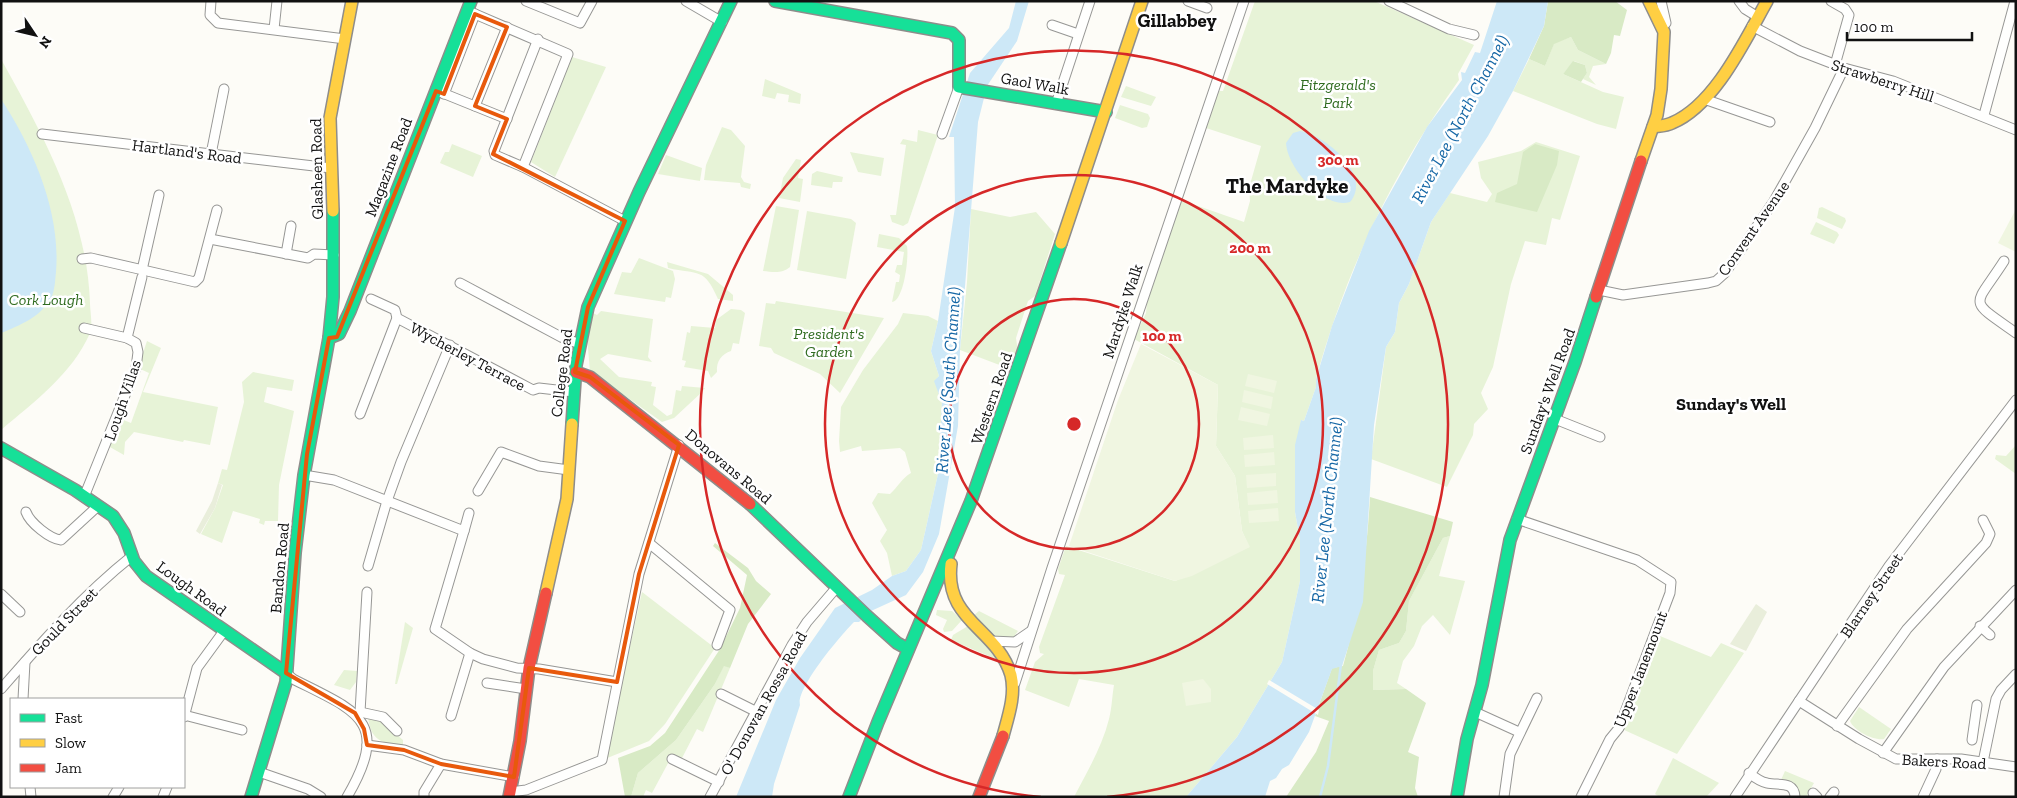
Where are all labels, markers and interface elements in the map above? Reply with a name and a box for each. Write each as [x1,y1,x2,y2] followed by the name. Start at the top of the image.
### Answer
[1138,9,1216,32] district label: Gillabbey
[10,10,60,60] north arrow
[1847,10,1972,42] scale bar
[1854,18,1893,36] text: 100 m
[1406,31,1514,207] water label: River Lee (North Channel)
[35,33,55,52] text: N
[1829,55,1937,106] street label: Strawberry Hill
[999,68,1071,99] street label: Gaol Walk
[1300,75,1376,112] park label: Fitzgerald's Park
[361,115,416,220] street label: Magazine Road
[306,118,327,220] street label: Glasheen Road
[131,135,243,168] street label: Hartland's Road
[1317,151,1359,169] text: 300 m
[1226,173,1348,198] district label: The Mardyke
[1714,177,1793,279] street label: Convent Avenue
[1229,239,1271,257] text: 200 m
[1098,261,1147,361] street label: Mardyke Walk
[931,286,965,474] water label: River Lee (South Channel)
[9,290,83,309] park label: Cork Lough
[407,318,529,395] street label: Wycherley Terrace
[794,324,864,361] park label: President's Garden
[1516,325,1579,457] street label: Sunday's Well Road
[1142,327,1182,345] text: 100 m
[547,328,576,418] street label: College Road
[967,349,1016,447] street label: Western Road
[100,357,145,443] street label: Lough Villas
[1676,393,1786,415] district label: Sunday's Well
[1065,415,1083,433] centre of rings
[1306,416,1348,604] water label: River Lee (North Channel)
[682,425,776,508] street label: Donovans Road
[266,522,293,614] street label: Bandon Road
[1836,549,1907,641] street label: Blarney Street
[153,557,230,620] street label: Lough Road
[27,583,101,659] street label: Gould Street
[1609,608,1671,730] street label: Upper Janemount
[716,628,811,778] street label: O' Donovan Rossa Road
[10,698,185,788] legend
[55,709,83,727] text: Fast
[55,734,87,752] text: Slow
[1901,750,1987,773] street label: Bakers Road
[55,759,82,777] text: Jam

